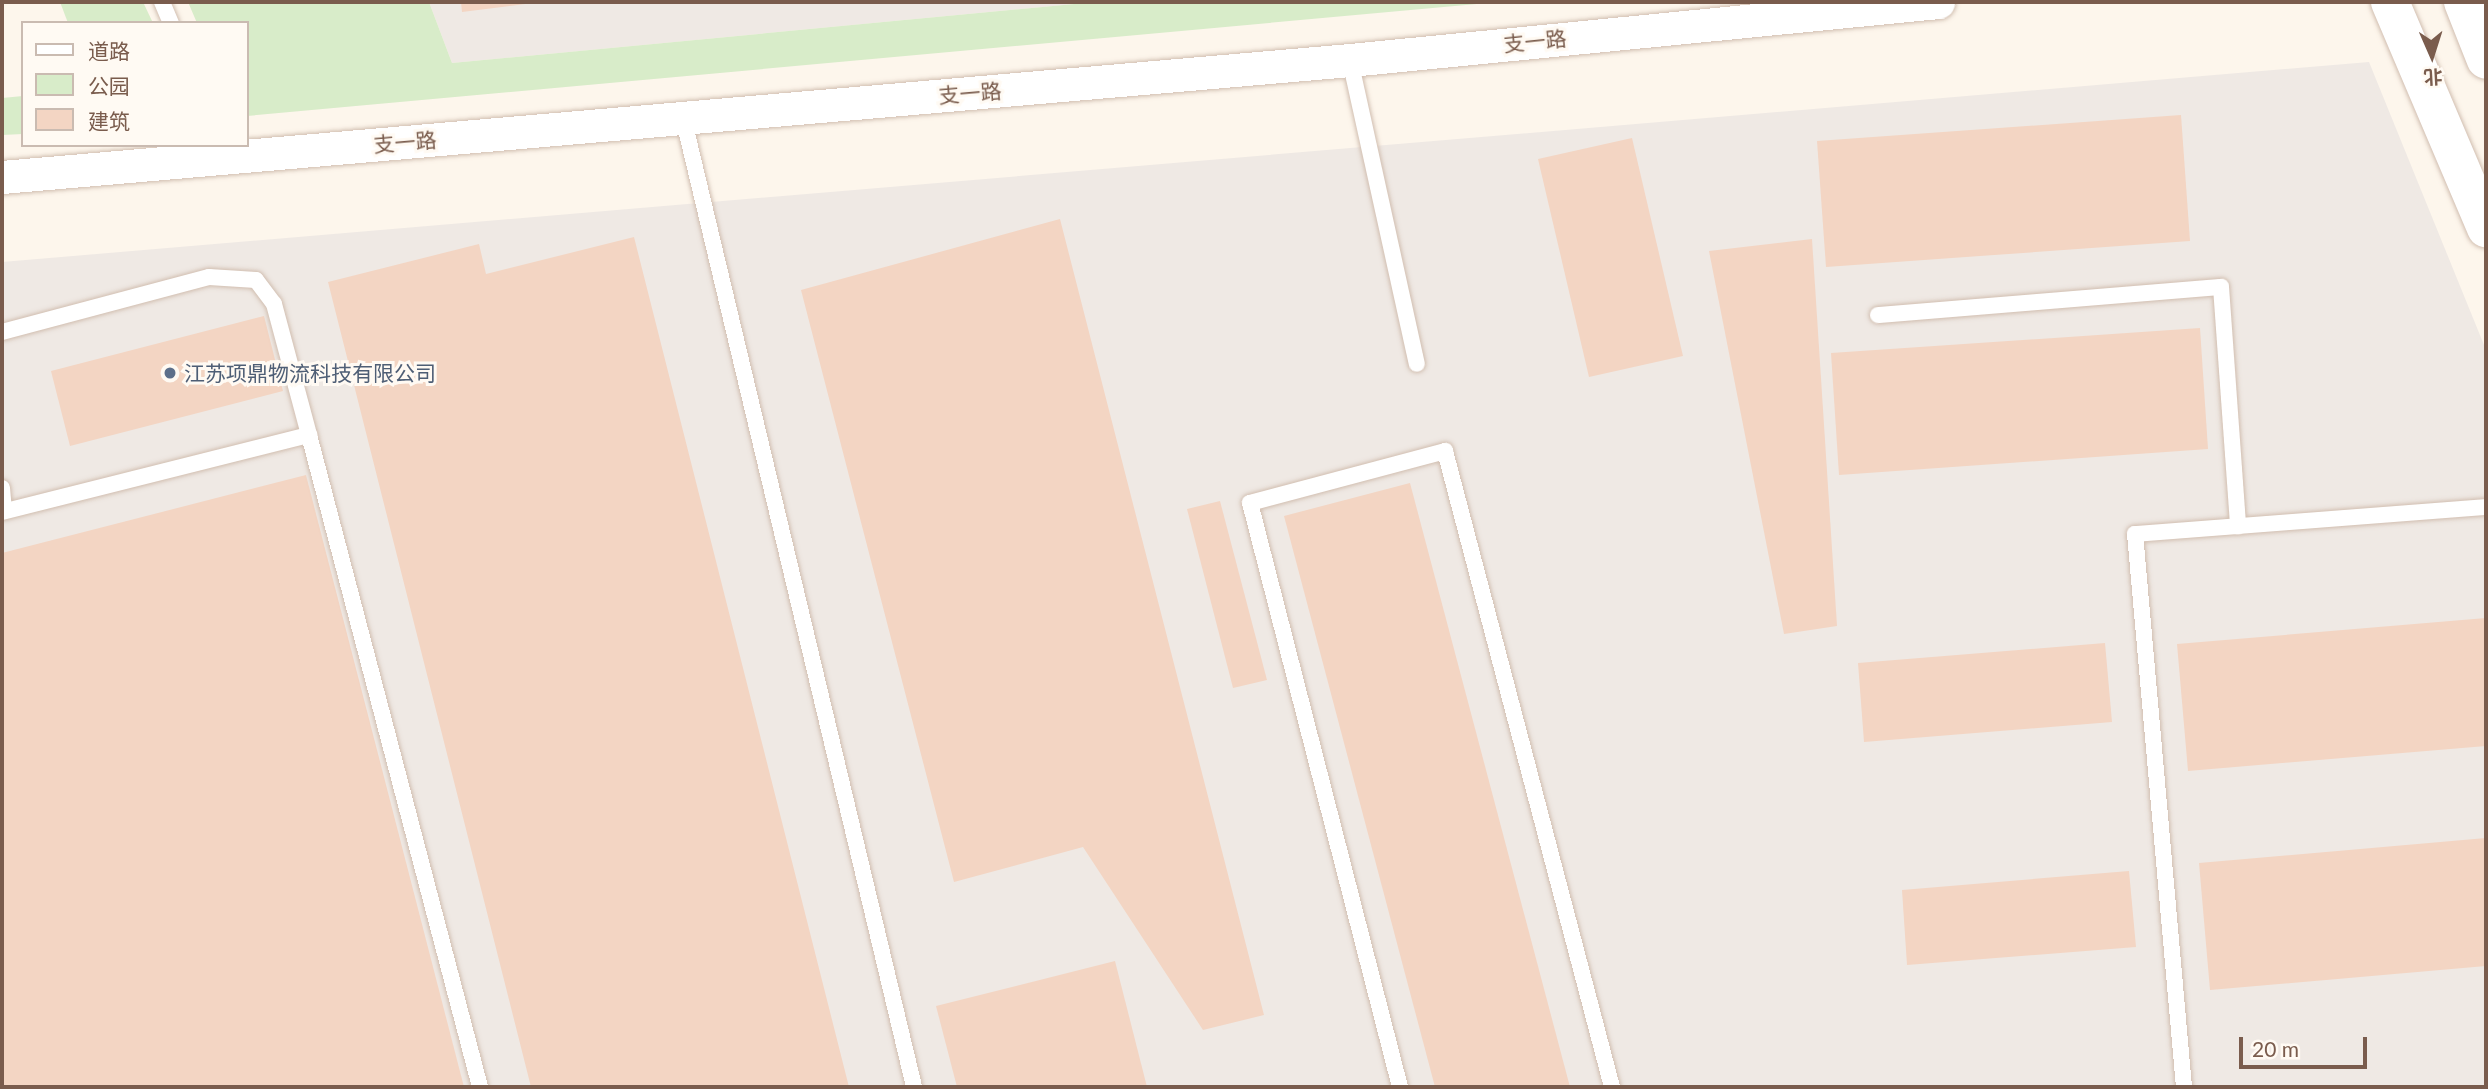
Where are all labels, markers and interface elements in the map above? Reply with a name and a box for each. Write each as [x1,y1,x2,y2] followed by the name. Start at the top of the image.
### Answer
[21,21,248,147] legend
[2397,21,2467,91] north arrow
[1502,25,1568,57] street label: 支一路
[88,38,130,63] text: 道路
[2423,65,2443,89] text: 北
[88,73,130,98] text: 公园
[938,78,1002,108] street label: 支一路
[88,108,130,133] text: 建筑
[373,127,437,157] street label: 支一路
[184,360,436,386] place label: 江苏项鼎物流科技有限公司
[162,365,178,381] marker: 江苏项鼎物流科技有限公司
[2243,1023,2371,1066] scale bar
[2252,1036,2299,1061] text: 20 m

